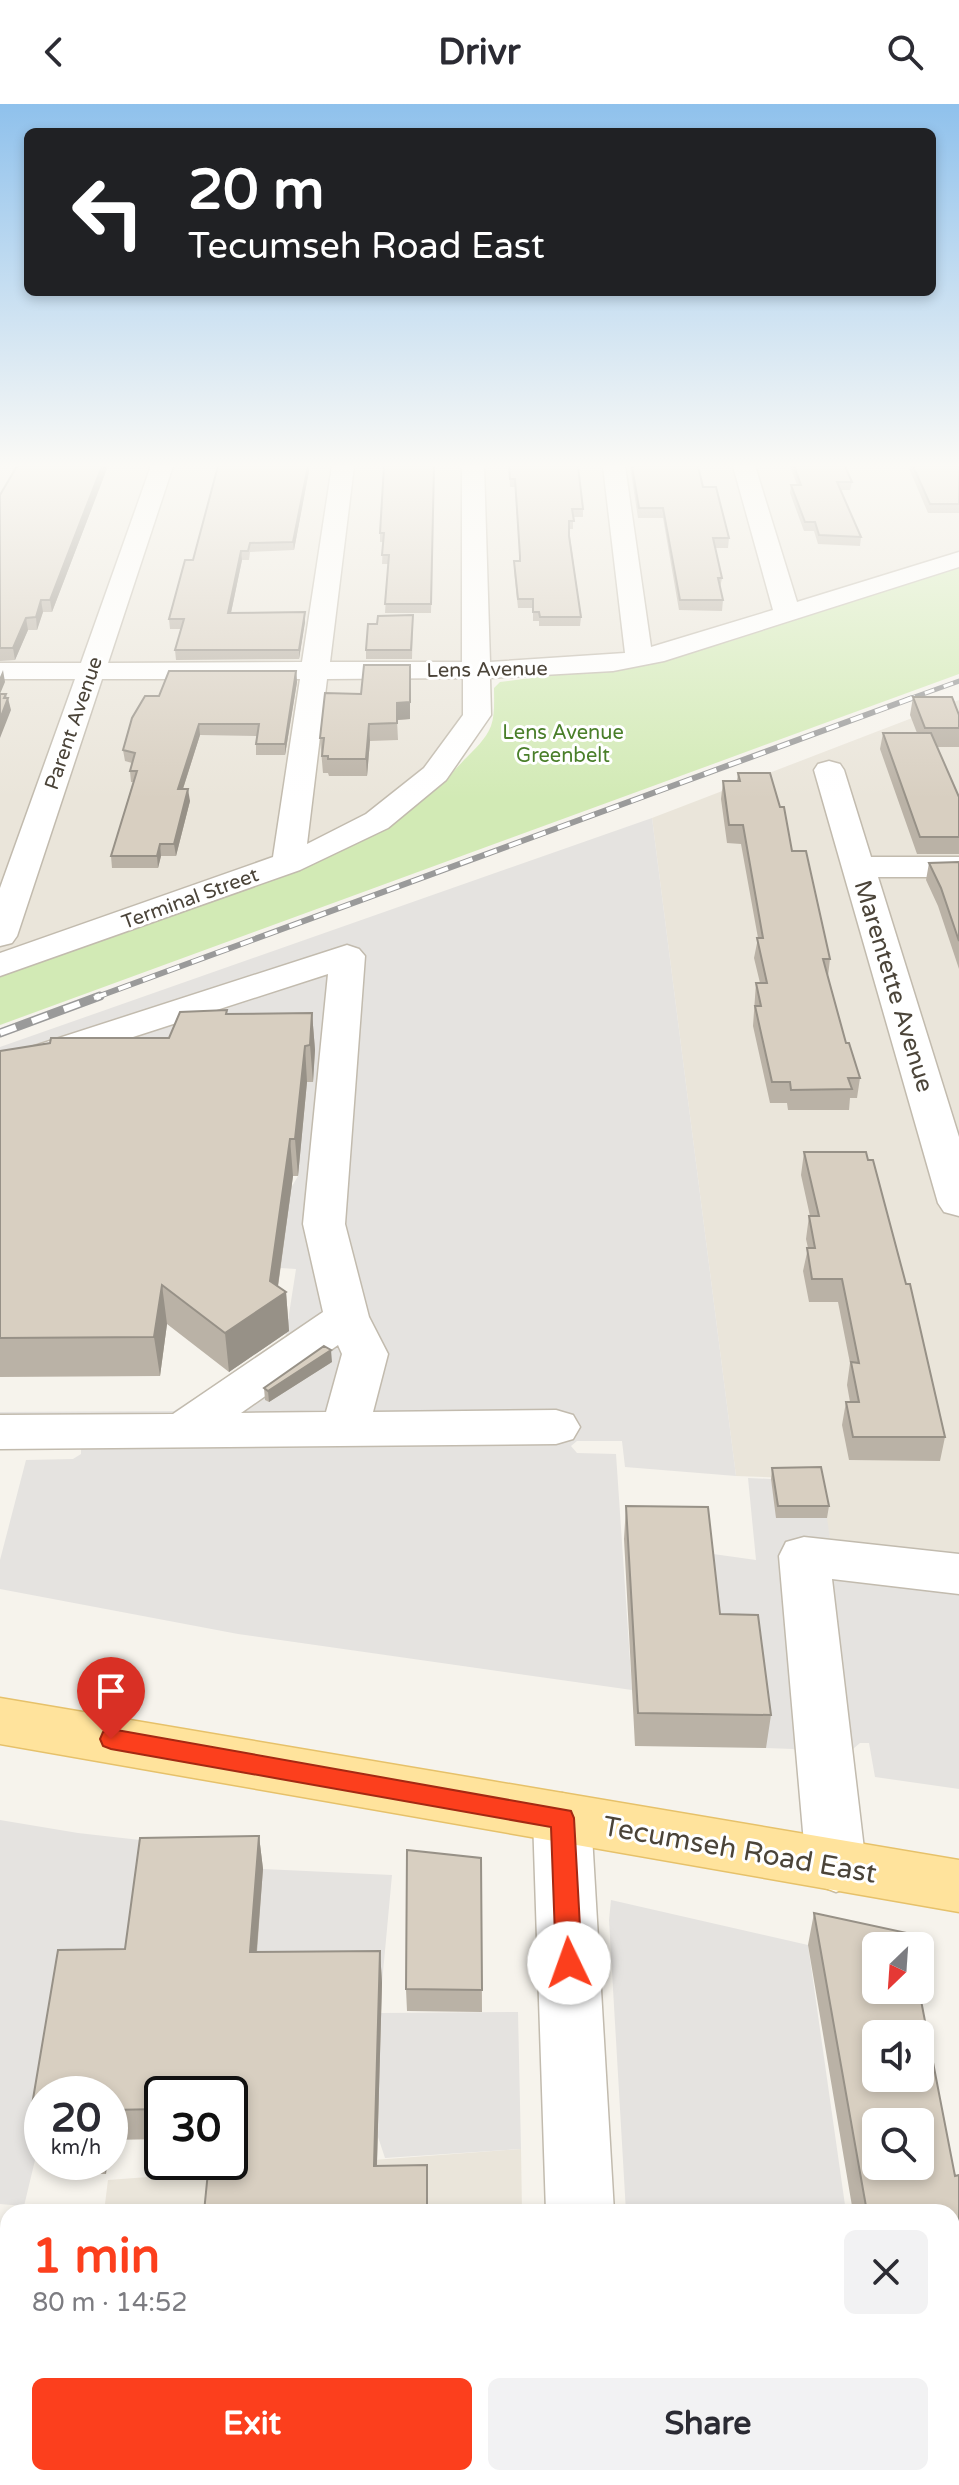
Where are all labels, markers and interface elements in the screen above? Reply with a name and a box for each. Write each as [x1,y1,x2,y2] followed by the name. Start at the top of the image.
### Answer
[32,30,76,74] icon: back
[883,30,927,74] icon: search
[438,31,521,74] text: Drivr
[188,157,324,224] text: 20 m
[56,160,160,264] icon: left
[188,225,545,268] text: Tecumseh Road East
[40,654,108,793] street label: Parent Avenue
[426,657,548,683] street label: Lens Avenue
[502,721,624,768] park label: Lens Avenue Greenbelt
[119,863,262,935] street label: Terminal Street
[848,877,940,1096] street label: Marentette Avenue
[77,1657,145,1739] pin
[89,1669,133,1713] icon: arrive
[600,1809,880,1891] street label: Tecumseh Road East
[527,1921,611,2005] position arrow
[862,1932,934,2004] north arrow
[862,1932,934,2180] map controls
[862,2020,934,2092] button: sound
[144,2076,248,2180] speed limit sign: 30
[51,2094,101,2142] text: 20
[862,2108,934,2180] button: search
[51,2136,101,2160] text: km/h
[32,2228,160,2286] text: 1 min
[844,2230,928,2314] button: close
[32,2287,188,2318] text: 80 m · 14:52
[32,2378,472,2470] button: Exit
[488,2378,928,2470] button: Share

